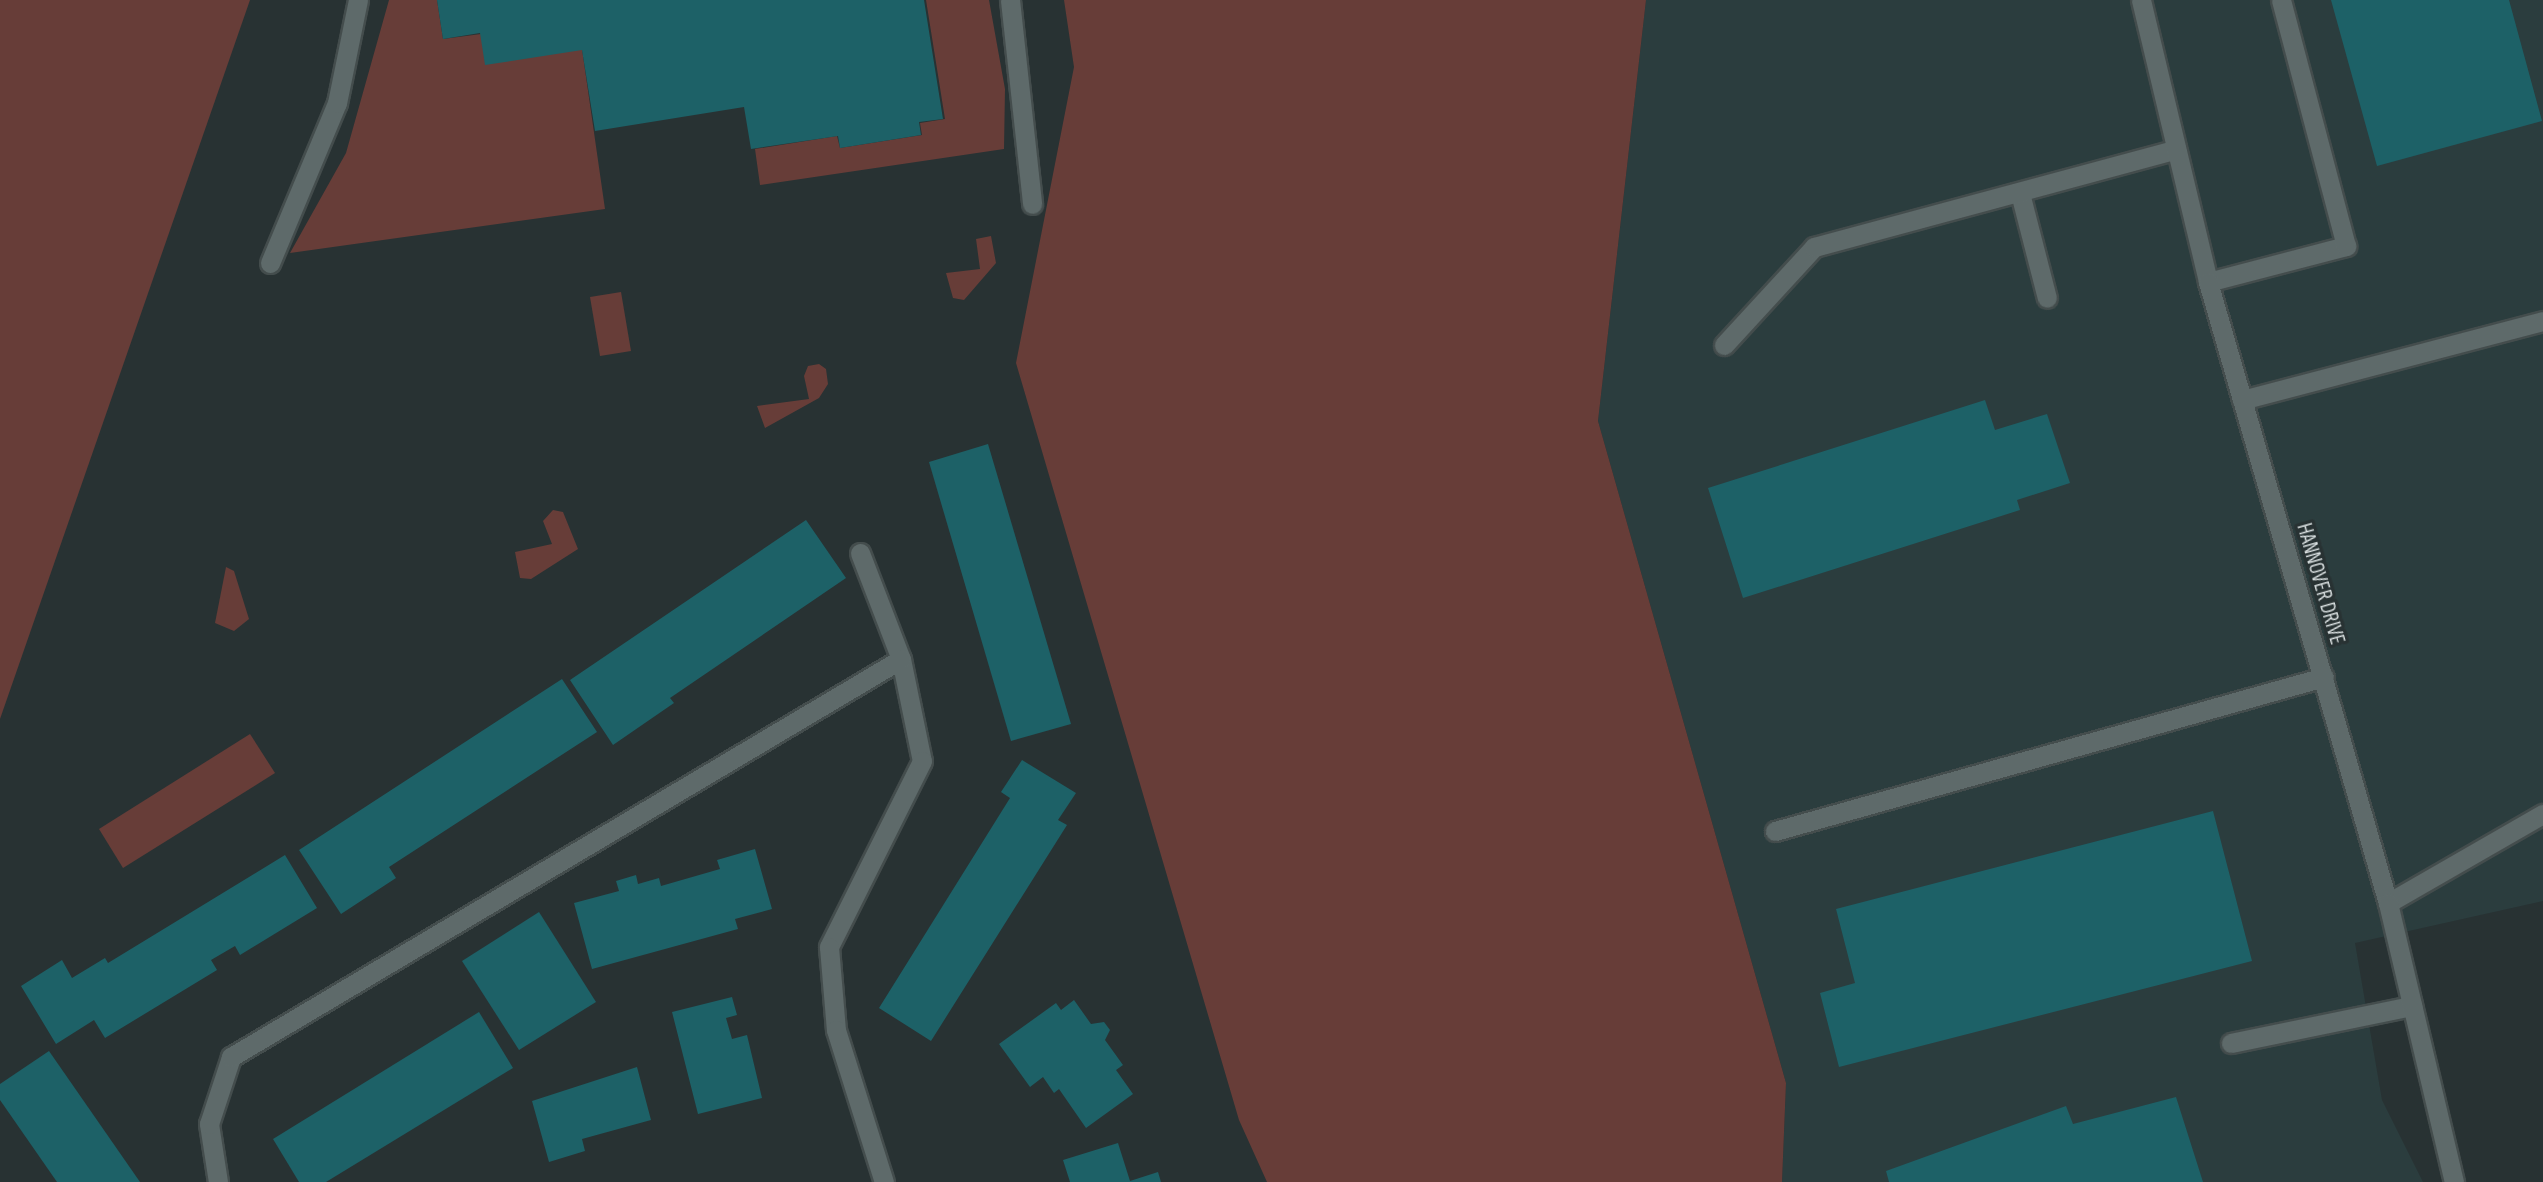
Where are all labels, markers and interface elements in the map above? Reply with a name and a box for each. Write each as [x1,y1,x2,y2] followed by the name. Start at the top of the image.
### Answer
[2291,521,2349,647] street label: HANNOVER DRIVE

